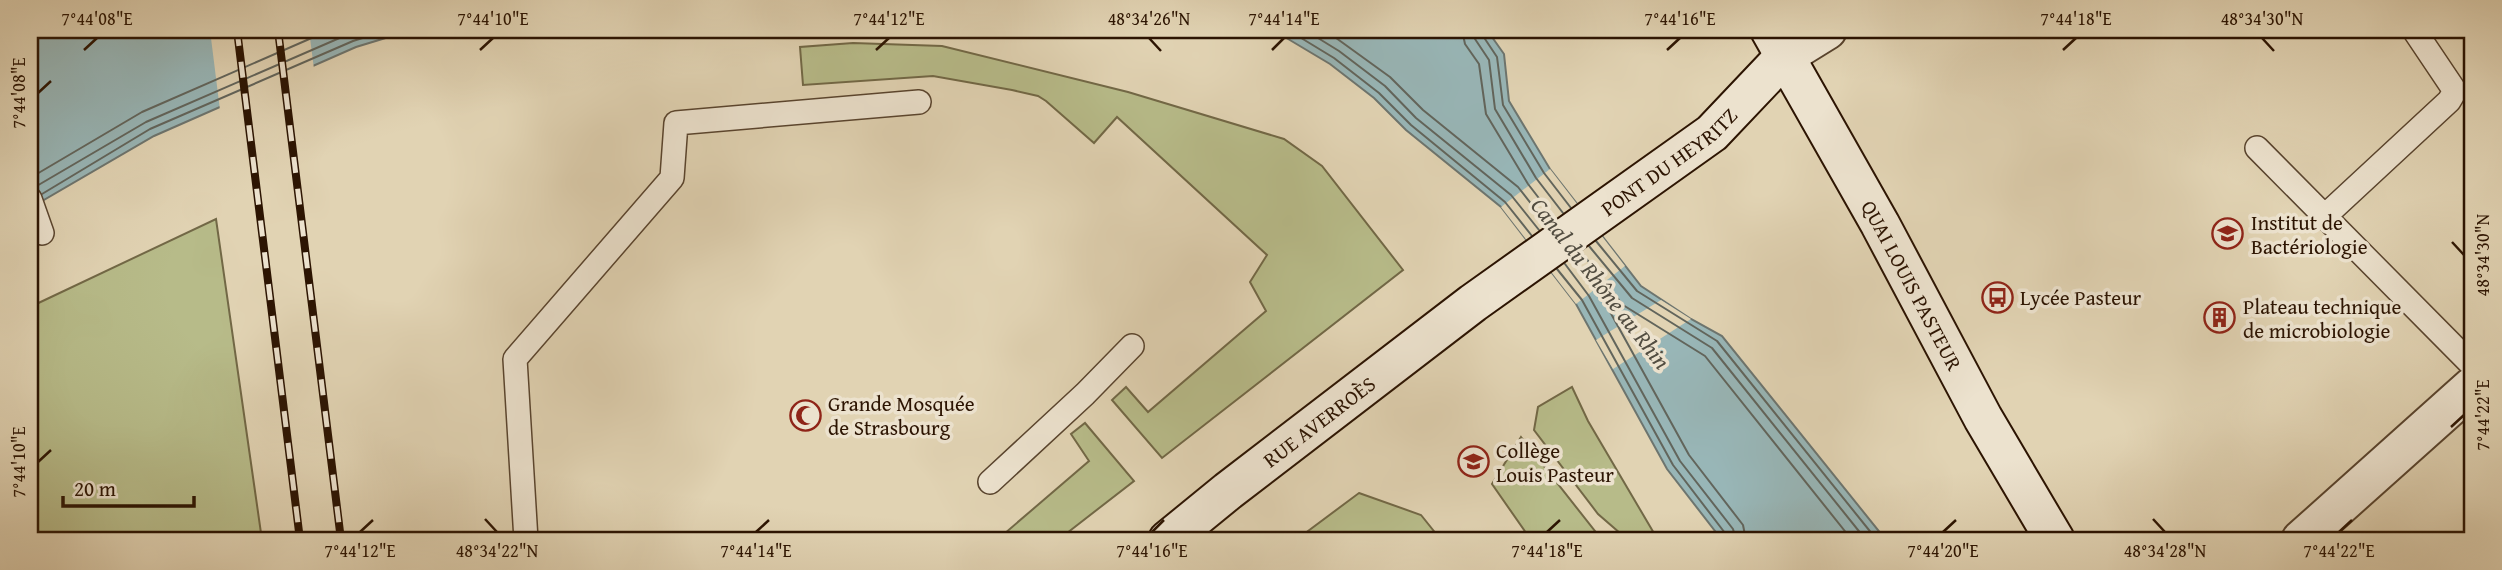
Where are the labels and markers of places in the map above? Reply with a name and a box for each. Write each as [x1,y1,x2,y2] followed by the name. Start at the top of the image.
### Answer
[2251,207,2368,262] place label: Institut de Bactériologie
[2211,217,2245,251] school or university icon: Institut de Bactériologie
[1980,280,2014,314] bus stop icon: Lycée Pasteur
[2020,282,2142,313] place label: Lycée Pasteur
[2243,291,2401,346] place label: Plateau technique de microbiologie
[2203,301,2237,335] building icon: Plateau technique de microbiologie
[828,388,975,443] place label: Grande Mosquée de Strasbourg
[788,398,822,432] mosque icon: Grande Mosquée de Strasbourg
[1496,435,1614,490] place label: Collège Louis Pasteur
[1456,445,1490,479] school or university icon: Collège Louis Pasteur

